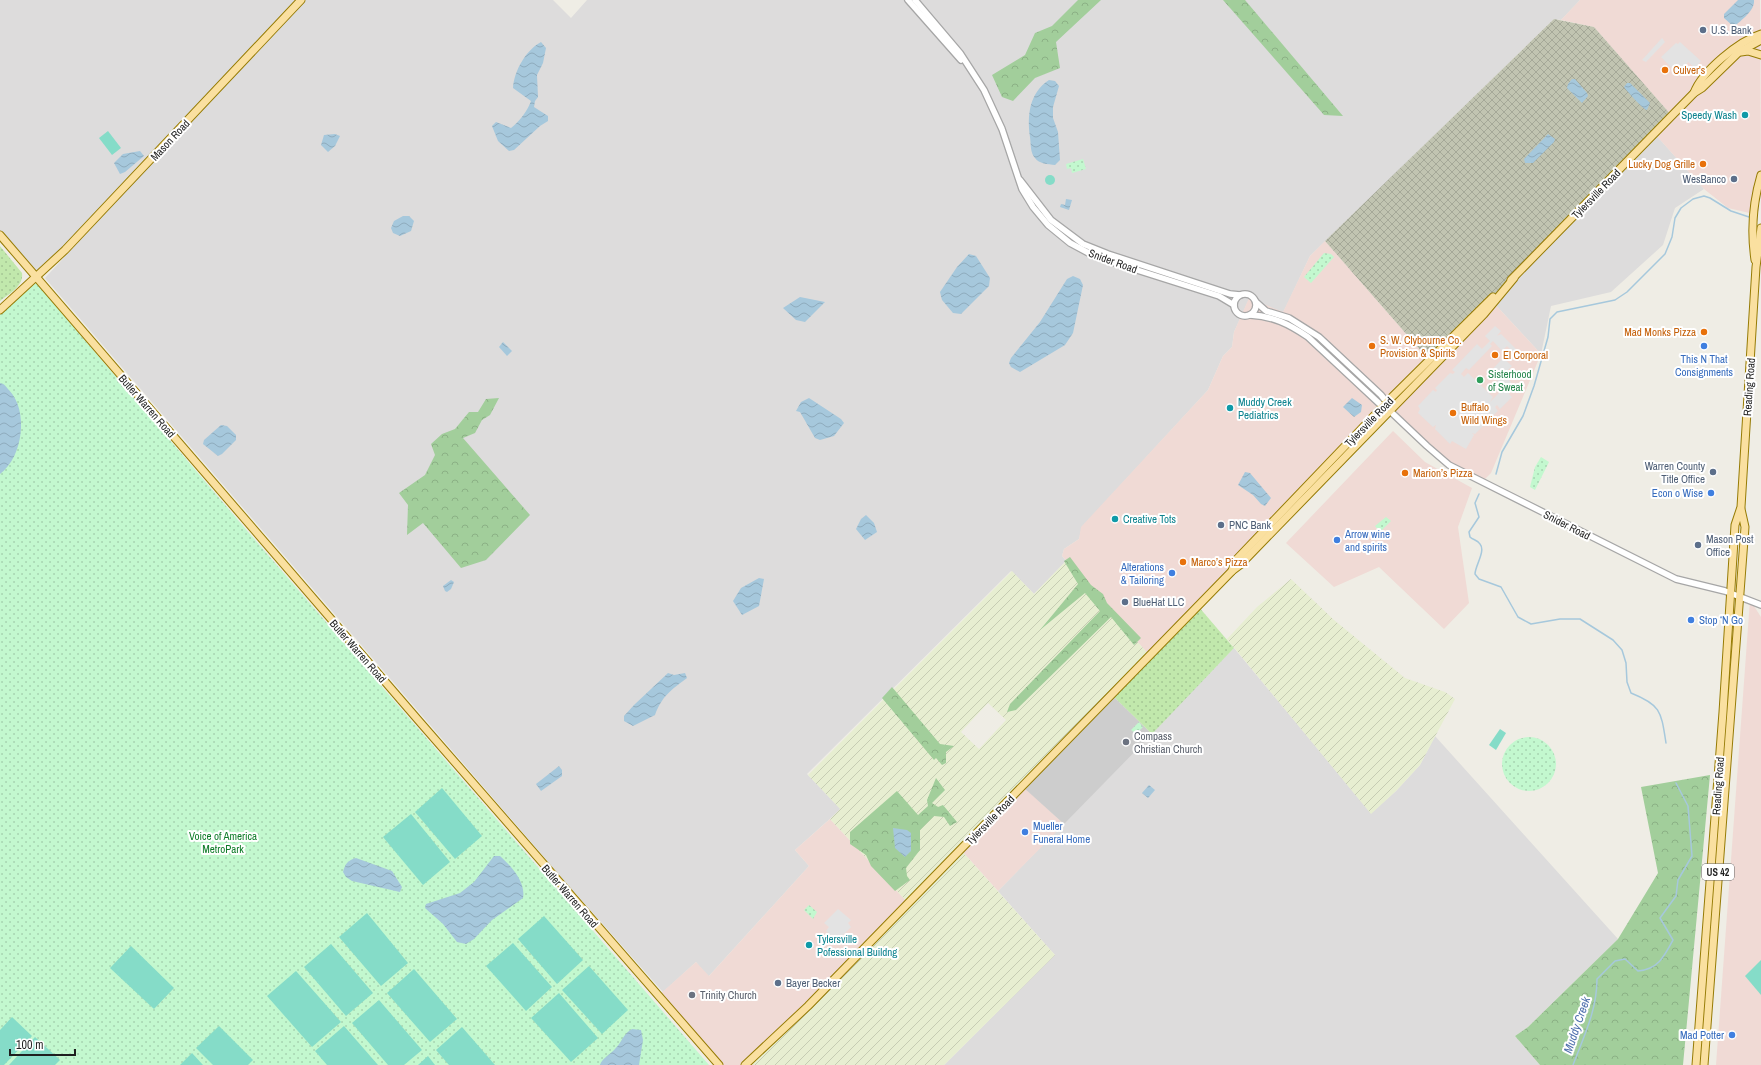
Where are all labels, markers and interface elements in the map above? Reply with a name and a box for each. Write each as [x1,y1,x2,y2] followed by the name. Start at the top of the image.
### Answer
[1711,23,1752,37] place label: U.S. Bank
[1698,25,1708,35] marker: U.S. Bank
[1673,63,1706,77] place label: Culver's
[1660,65,1670,75] marker: Culver's
[1681,108,1737,122] place label: Speedy Wash
[1740,110,1750,120] marker: Speedy Wash
[147,117,193,163] street label: Mason Road
[1628,157,1695,171] place label: Lucky Dog Grille
[1698,159,1708,169] marker: Lucky Dog Grille
[1569,166,1623,222] street label: Tylersville Road
[1683,172,1726,186] place label: WesBanco
[1729,174,1739,184] marker: WesBanco
[1087,246,1139,276] street label: Snider Road
[1624,325,1696,339] place label: Mad Monks Pizza
[1699,327,1709,337] marker: Mad Monks Pizza
[1380,333,1462,360] place label: S. W. Clybourne Co. Provision & Spirits
[1367,341,1377,351] marker: S. W. Clybourne Co. Provision & Spirits
[1699,341,1709,351] marker: This N That Consignments
[1503,348,1548,362] place label: El Corporal
[1490,350,1500,360] marker: El Corporal
[1675,352,1734,379] place label: This N That Consignments
[1740,357,1758,417] street label: Reading Road
[1488,367,1532,394] place label: Sisterhood of Sweat
[116,371,178,441] street label: Butler Warren Road
[1475,375,1485,385] marker: Sisterhood of Sweat
[1342,394,1396,450] street label: Tylersville Road
[1238,395,1292,422] place label: Muddy Creek Pediatrics
[1461,400,1508,427] place label: Buffalo Wild Wings
[1225,403,1235,413] marker: Muddy Creek Pediatrics
[1448,408,1458,418] marker: Buffalo Wild Wings
[1645,459,1705,486] place label: Warren County Title Office
[1413,466,1473,480] place label: Marion’s Pizza
[1708,467,1718,477] marker: Warren County Title Office
[1400,468,1410,478] marker: Marion’s Pizza
[1652,486,1703,500] place label: Econ o Wise
[1706,488,1716,498] marker: Econ o Wise
[1541,507,1593,543] street label: Snider Road
[1123,512,1176,526] place label: Creative Tots
[1110,514,1120,524] marker: Creative Tots
[1229,518,1272,532] place label: PNC Bank
[1216,520,1226,530] marker: PNC Bank
[1344,527,1390,554] place label: Arrow wine and spirits
[1706,532,1754,559] place label: Mason Post Office
[1332,535,1342,545] marker: Arrow wine and spirits
[1693,540,1703,550] marker: Mason Post Office
[1191,555,1248,569] place label: Marco’s Pizza
[1178,557,1188,567] marker: Marco’s Pizza
[1120,560,1164,587] place label: Alterations & Tailoring
[1167,568,1177,578] marker: Alterations & Tailoring
[1133,595,1185,609] place label: BlueHat LLC
[1120,597,1130,607] marker: BlueHat LLC
[1699,613,1743,627] place label: Stop ‘N Go
[1686,615,1696,625] marker: Stop ‘N Go
[327,616,389,686] street label: Butler Warren Road
[1134,729,1202,756] place label: Compass Christian Church
[1121,737,1131,747] marker: Compass Christian Church
[1709,756,1727,816] street label: Reading Road
[963,792,1017,848] street label: Tylersville Road
[1033,819,1090,846] place label: Mueller Funeral Home
[1020,827,1030,837] marker: Mueller Funeral Home
[189,829,257,856] park label: Voice of America MetroPark
[539,861,601,931] street label: Butler Warren Road
[1702,864,1734,880] road number: US 42
[817,932,897,959] place label: Tylersville Pofessional Buildng
[804,940,814,950] marker: Tylersville Pofessional Buildng
[786,976,840,990] place label: Bayer Becker
[773,978,783,988] marker: Bayer Becker
[700,988,757,1002] place label: Trinity Church
[687,990,697,1000] marker: Trinity Church
[1560,994,1594,1055] water label: Muddy Creek
[1680,1028,1724,1042] place label: Mad Potter
[1727,1030,1737,1040] marker: Mad Potter
[10,1031,75,1057] scale bar
[16,1037,43,1053] text: 100 m

